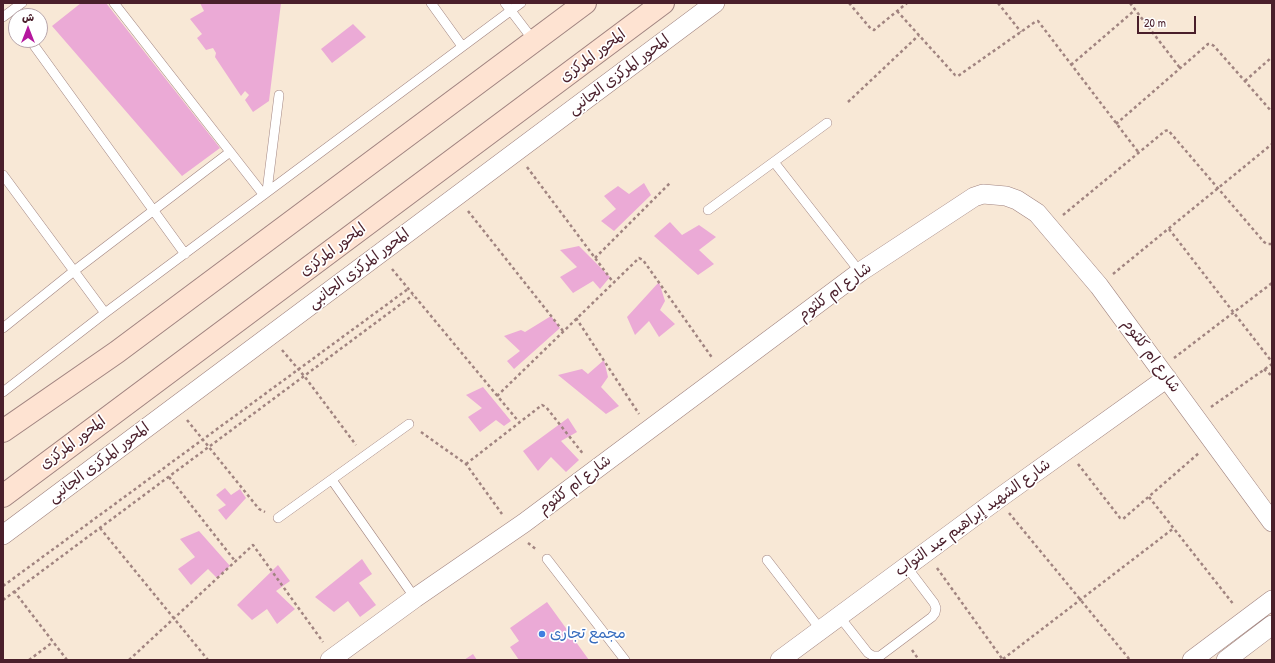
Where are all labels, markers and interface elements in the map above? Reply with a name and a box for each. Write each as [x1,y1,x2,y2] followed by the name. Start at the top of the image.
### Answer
[8,8,48,48] north arrow
[1139,8,1198,34] scale bar
[22,10,34,24] text: ش
[1144,14,1166,31] text: 20 m
[557,25,629,87] street label: المحور المركزى
[565,31,673,119] street label: المحور المركزى الجانبى
[297,219,369,281] street label: المحور المركزى
[305,225,413,313] street label: المحور المركزى الجانبى
[795,259,875,325] street label: شارع ام كلثوم
[1118,316,1184,396] street label: شارع ام كلثوم
[37,412,109,474] street label: المحور المركزى
[45,419,153,507] street label: المحور المركزى الجانبى
[535,452,615,518] street label: شارع ام كلثوم
[892,456,1054,580] street label: شارع الشهيد إبراهيم عبد التواب
[550,625,626,643] place label: مجمع تجارى
[537,629,547,639] marker: مجمع تجارى

